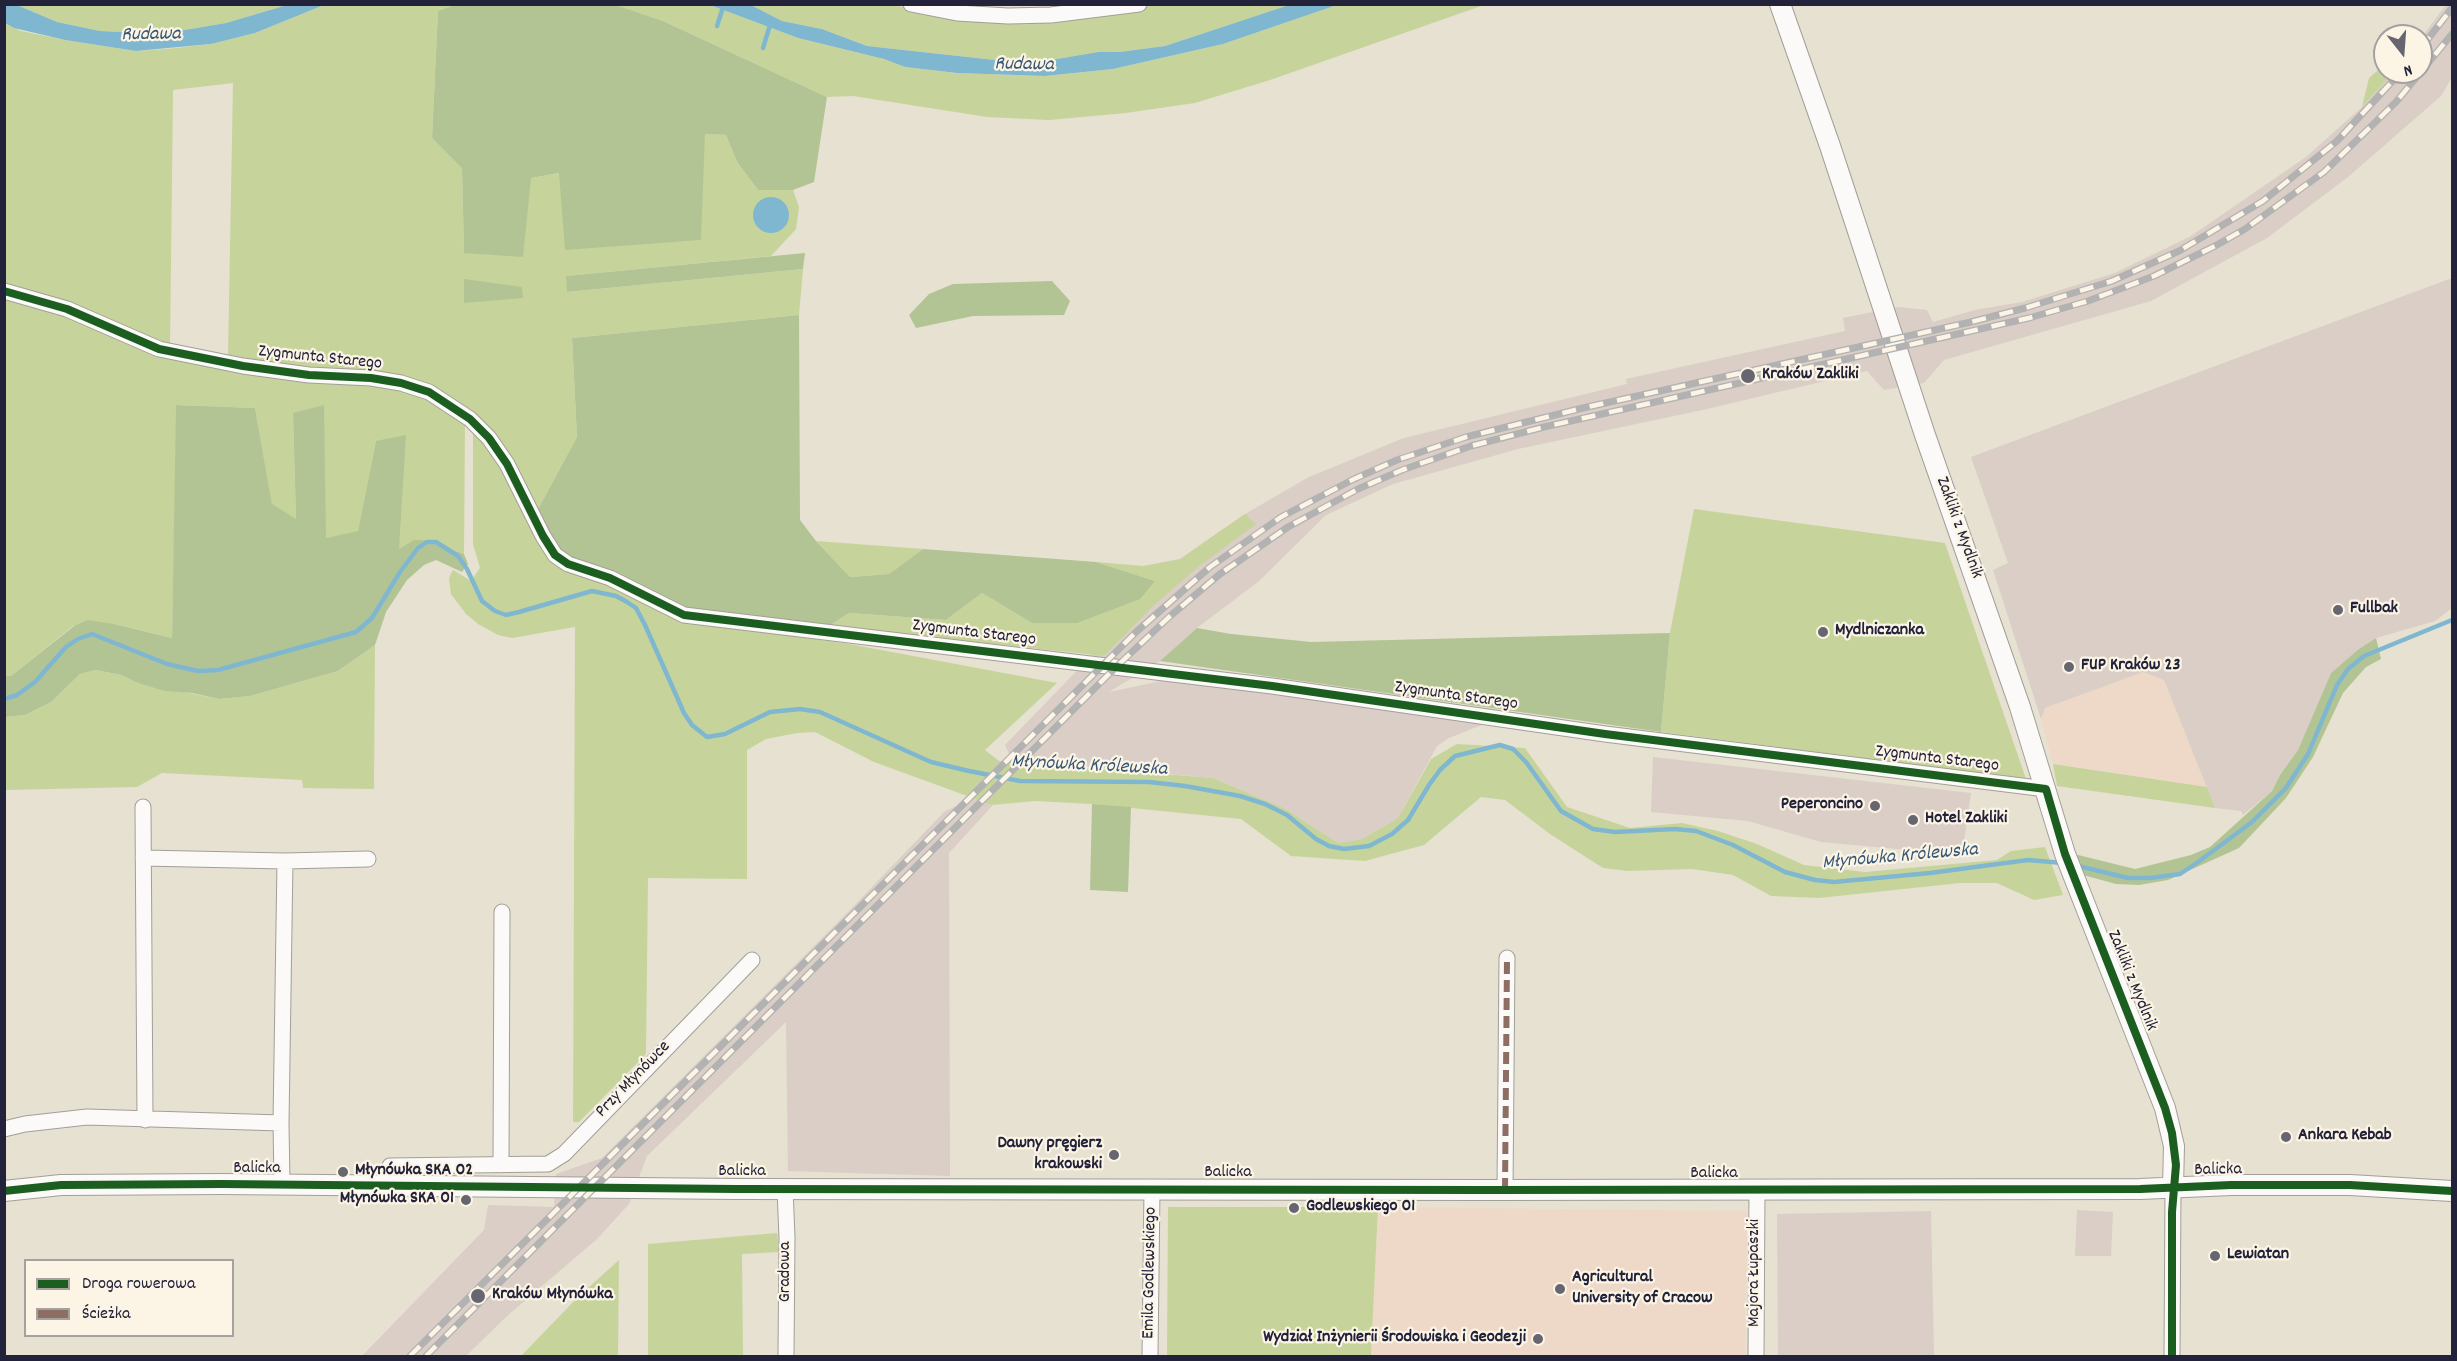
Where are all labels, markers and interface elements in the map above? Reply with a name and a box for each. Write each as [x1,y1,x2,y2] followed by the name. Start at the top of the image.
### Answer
[121,23,181,49] water label: Rudawa
[2373,24,2433,84] north arrow
[994,53,1054,79] water label: Rudawa
[2401,58,2415,82] text: N
[257,342,383,376] street label: Zygmunta Starego
[1762,365,1859,387] place label: Kraków Zakliki
[1739,367,1757,385] marker: Kraków Zakliki
[1930,474,1986,582] street label: Zakliki z Mydlnik
[2350,599,2398,621] place label: Fullbak
[2331,603,2345,617] marker: Fullbak
[911,616,1037,652] street label: Zygmunta Starego
[1835,621,1924,643] place label: Mydlniczanka
[1816,625,1830,639] marker: Mydlniczanka
[2081,656,2180,678] place label: FUP Kraków 23
[2062,660,2076,674] marker: FUP Kraków 23
[1393,678,1519,716] street label: Zygmunta Starego
[1874,742,2000,778] street label: Zygmunta Starego
[1010,751,1168,783] water label: Młynówka Królewska
[1781,795,1863,817] place label: Peperoncino
[1868,799,1882,813] marker: Peperoncino
[1925,809,2007,831] place label: Hotel Zakliki
[1906,813,1920,827] marker: Hotel Zakliki
[1821,839,1979,877] water label: Młynówka Królewska
[2101,928,2161,1034] street label: Zakliki z Mydlnik
[592,1037,676,1123] street label: Przy Młynówce
[2298,1126,2391,1148] place label: Ankara Kebab
[2279,1130,2293,1144] marker: Ankara Kebab
[997,1134,1102,1176] place label: Dawny pręgierz krakowski
[1107,1148,1121,1162] marker: Dawny pręgierz krakowski
[233,1159,281,1181] street label: Balicka
[2194,1160,2242,1182] street label: Balicka
[355,1161,473,1183] place label: Młynówka SKA 02
[718,1162,766,1184] street label: Balicka
[1204,1163,1252,1185] street label: Balicka
[1690,1164,1738,1186] street label: Balicka
[336,1165,350,1179] marker: Młynówka SKA 02
[340,1189,454,1211] place label: Młynówka SKA 01
[459,1193,473,1207] marker: Młynówka SKA 01
[1306,1197,1415,1219] place label: Godlewskiego 01
[1287,1201,1301,1215] marker: Godlewskiego 01
[1139,1207,1163,1339] street label: Emila Godlewskiego
[1745,1219,1767,1327] street label: Majora Łupaszki
[776,1242,798,1302] street label: Gradowa
[2227,1245,2289,1267] place label: Lewiatan
[2208,1249,2222,1263] marker: Lewiatan
[24,1259,234,1337] legend
[1572,1268,1713,1310] place label: Agricultural University of Cracow
[82,1272,195,1297] text: Droga rowerowa
[1553,1282,1567,1296] marker: Agricultural University of Cracow
[492,1285,613,1307] place label: Kraków Młynówka
[469,1287,487,1305] marker: Kraków Młynówka
[82,1302,131,1327] text: Ścieżka
[1263,1328,1526,1350] place label: Wydział Inżynierii Środowiska i Geodezji
[1531,1332,1545,1346] marker: Wydział Inżynierii Środowiska i Geodezji

